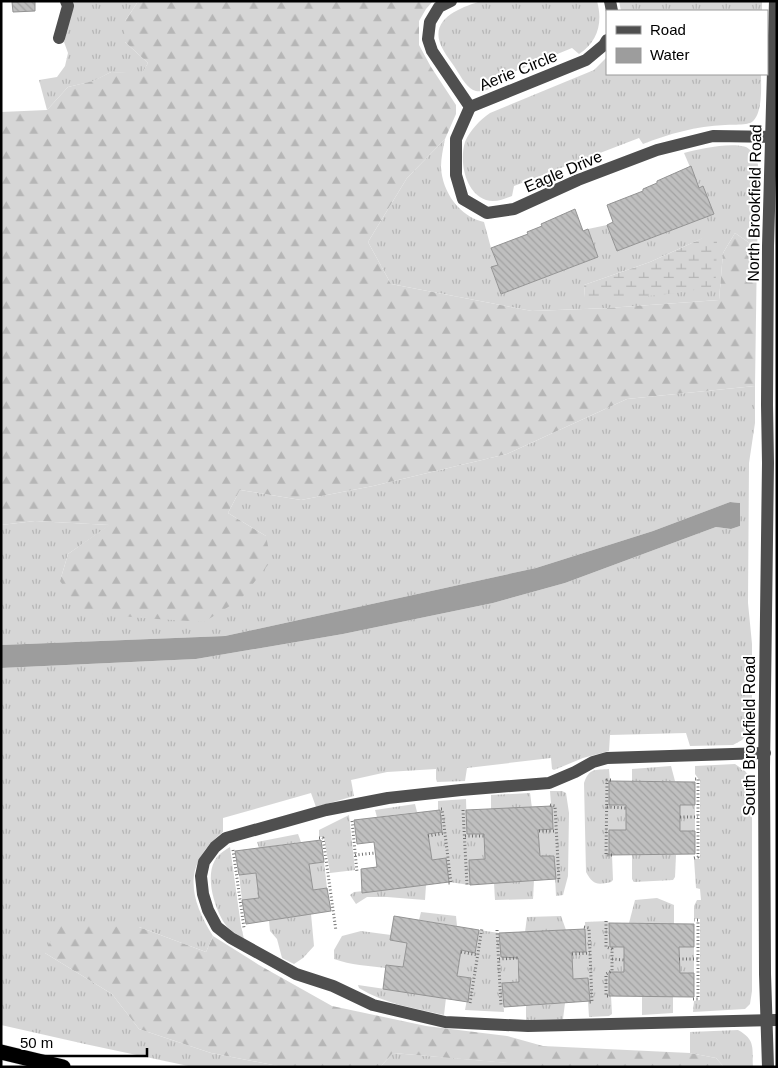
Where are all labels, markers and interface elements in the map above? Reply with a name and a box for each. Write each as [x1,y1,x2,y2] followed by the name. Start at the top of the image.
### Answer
[606,10,768,75] legend
[650,21,686,38] text: Road
[650,46,689,63] text: Water
[477,47,560,94] street label: Aerie Circle
[745,124,764,282] street label: North Brookfield Road
[522,147,605,195] street label: Eagle Drive
[741,656,758,816] street label: South Brookfield Road
[12,1026,148,1058] scale bar
[20,1034,53,1051] text: 50 m

